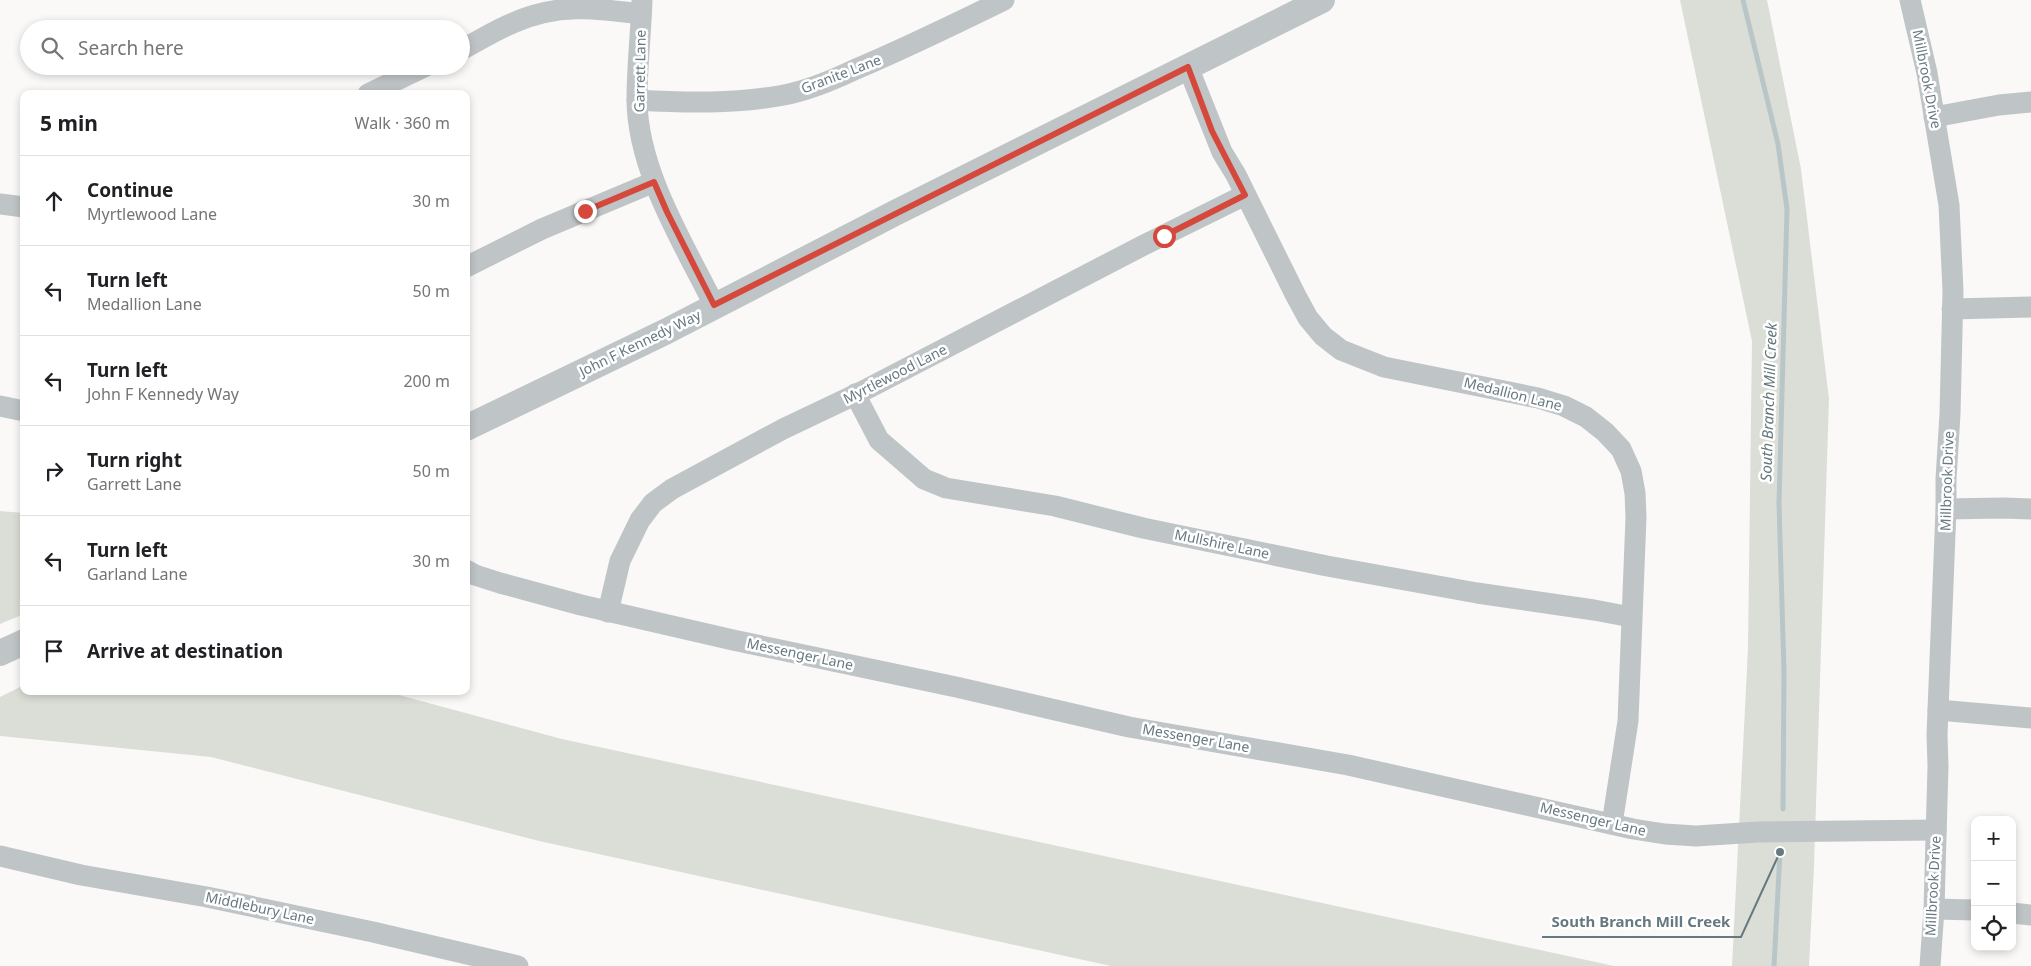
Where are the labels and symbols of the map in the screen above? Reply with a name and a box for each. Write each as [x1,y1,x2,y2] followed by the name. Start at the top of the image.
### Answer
[1909,28,1946,130] street label: Millbrook Drive
[629,29,650,113] street label: Garrett Lane
[798,50,884,97] street label: Granite Lane
[574,200,597,223] route end
[1153,225,1176,248] route start
[574,304,704,381] street label: John F Kennedy Way
[1755,322,1781,482] water label: South Branch Mill Creek
[840,339,950,408] street label: Myrtlewood Lane
[1462,372,1564,415] street label: Medallion Lane
[1935,430,1958,531] street label: Millbrook Drive
[1173,524,1271,563] street label: Mullshire Lane
[745,633,855,674] street label: Messenger Lane
[1141,719,1251,756] street label: Messenger Lane
[1538,797,1648,840] street label: Messenger Lane
[1920,835,1945,937] street label: Millbrook Drive
[204,887,316,928] street label: Middlebury Lane
[1542,907,1741,937] callout: South Branch Mill Creek
[1552,911,1731,931] text: South Branch Mill Creek

